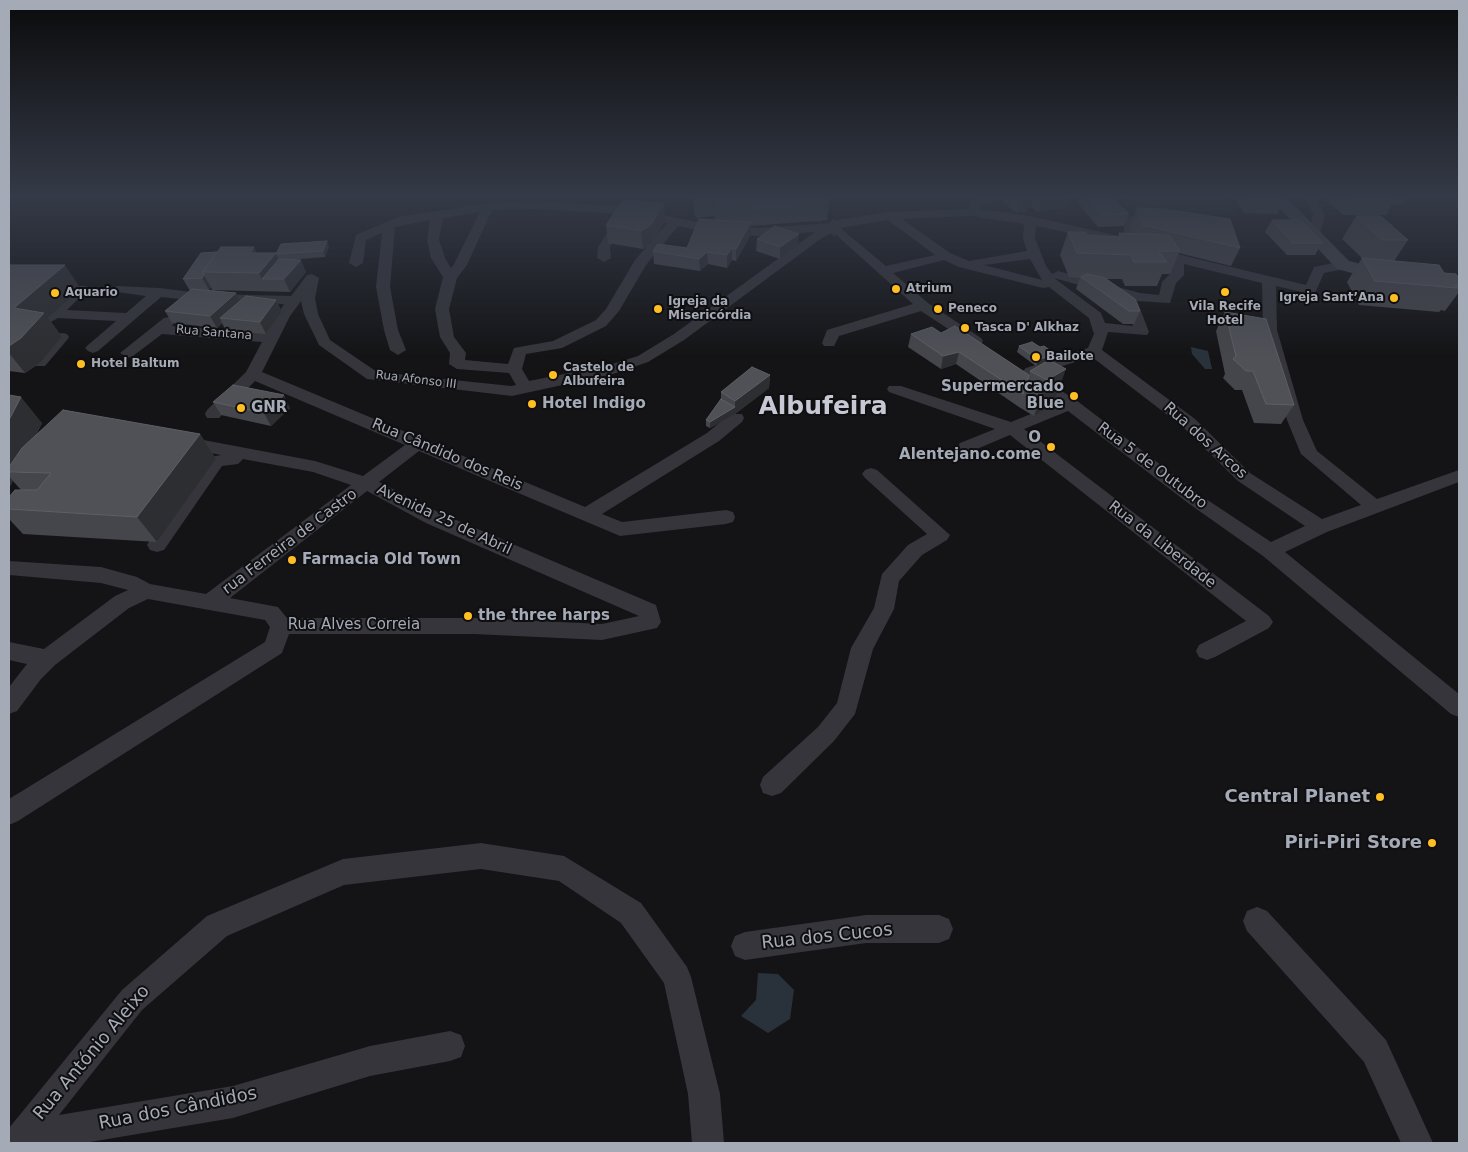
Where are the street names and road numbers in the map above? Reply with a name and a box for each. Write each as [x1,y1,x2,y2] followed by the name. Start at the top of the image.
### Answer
[175,323,253,343] street label: Rua Santana
[375,368,457,392] street label: Rua Afonso III
[1160,399,1250,483] street label: Rua dos Arcos
[369,415,525,495] street label: Rua Cândido dos Reis
[1094,419,1210,513] street label: Rua 5 de Outubro
[374,481,514,559] street label: Avenida 25 de Abril
[219,486,361,598] street label: rua Ferreira de Castro
[1105,497,1219,593] street label: Rua da Liberdade
[288,616,420,634] street label: Rua Alves Correia
[760,919,894,955] street label: Rua dos Cucos
[29,981,155,1125] street label: Rua António Aleixo
[97,1083,259,1135] street label: Rua dos Cândidos

